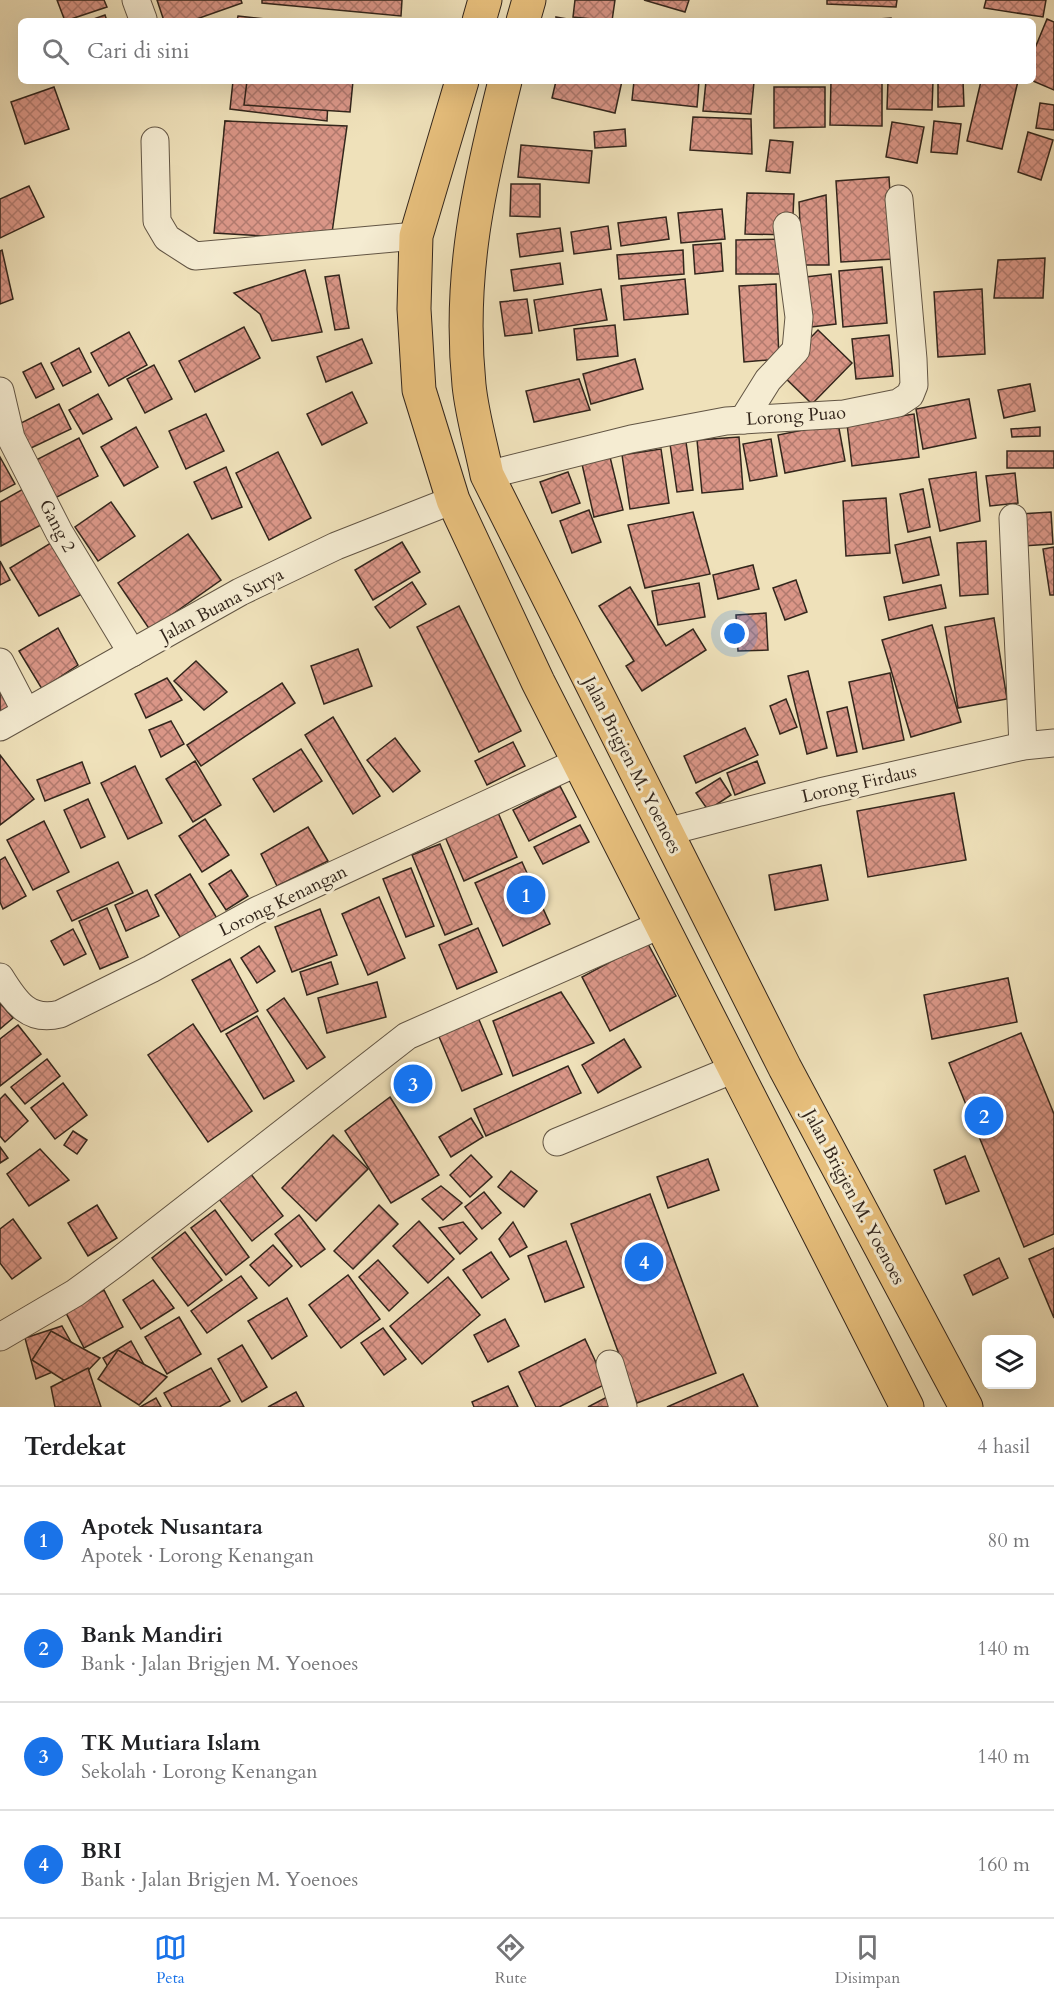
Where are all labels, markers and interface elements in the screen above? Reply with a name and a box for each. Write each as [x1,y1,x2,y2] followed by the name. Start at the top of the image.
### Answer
[18,18,1036,84] search box
[39,35,72,68] icon: search
[87,36,190,66] text: Cari di sini
[745,400,847,432] street label: Lorong Puao
[33,495,81,557] street label: Gang 2
[153,562,288,650] street label: Jalan Buana Surya
[720,619,749,648] your location
[575,670,687,858] street label: Jalan Brigjen M. Yoenoes
[799,759,919,809] street label: Lorong Firdaus
[215,859,352,943] street label: Lorong Kenangan
[506,872,546,918] pin: 1
[394,1062,432,1106] pin: 3
[964,1094,1004,1138] pin: 2
[796,1102,911,1289] street label: Jalan Brigjen M. Yoenoes
[624,1240,664,1284] pin: 4
[982,1335,1036,1389] map controls
[982,1335,1036,1389] button: layers
[24,1429,126,1464] text: Terdekat
[977,1433,1030,1460] text: 4 hasil
[81,1512,263,1542] text: Apotek Nusantara
[38,1527,49,1554] text: 1
[987,1527,1030,1554] text: 80 m
[81,1542,314,1569] text: Apotek · Lorong Kenangan
[81,1620,223,1650] text: Bank Mandiri
[38,1635,49,1662] text: 2
[977,1635,1030,1662] text: 140 m
[81,1650,358,1677] text: Bank · Jalan Brigjen M. Yoenoes
[81,1728,260,1758] text: TK Mutiara Islam
[38,1743,49,1770] text: 3
[977,1743,1030,1770] text: 140 m
[81,1758,318,1785] text: Sekolah · Lorong Kenangan
[81,1836,122,1866] text: BRI
[38,1851,49,1878] text: 4
[977,1851,1030,1878] text: 160 m
[81,1866,358,1893] text: Bank · Jalan Brigjen M. Yoenoes
[154,1931,187,1989] tab: Peta
[494,1931,527,1989] tab: Rute
[835,1931,900,1989] tab: Disimpan

